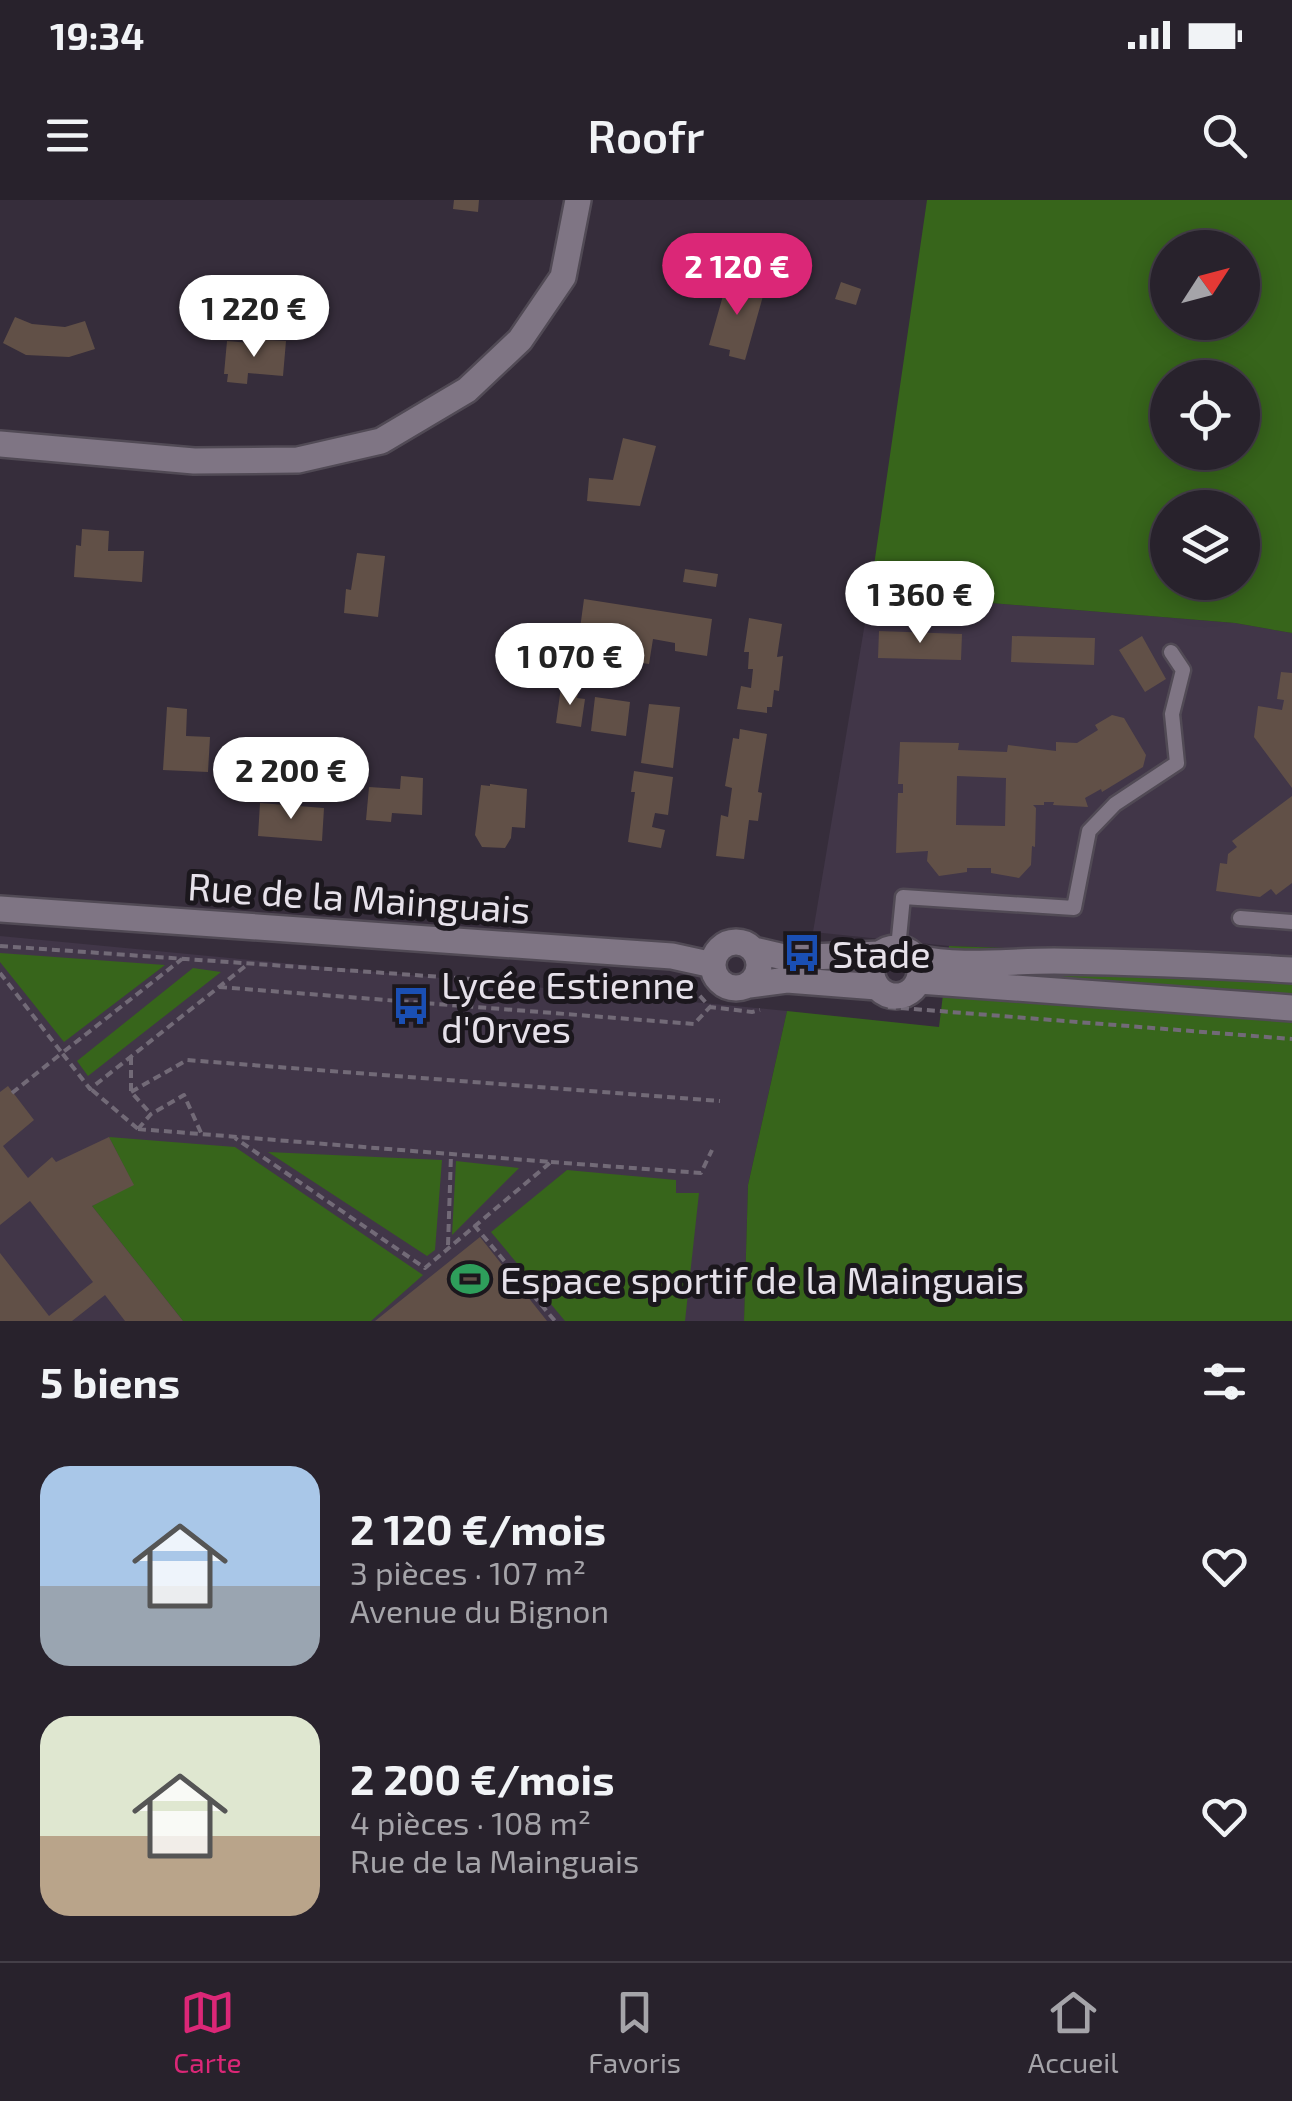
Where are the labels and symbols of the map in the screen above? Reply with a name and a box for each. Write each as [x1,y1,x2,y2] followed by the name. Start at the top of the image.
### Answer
[1150,230,1260,340] north arrow
[645,233,829,318] pin: 2 120 €
[162,275,346,360] pin: 1 220 €
[828,561,1012,646] pin: 1 360 €
[478,623,662,708] pin: 1 070 €
[199,737,383,822] pin: 2 200 €
[186,862,532,932] street label: Rue de la Mainguais
[832,930,931,976] place label: Stade
[781,932,823,974] bus stop icon: Stade
[441,961,695,1051] place label: Lycée Estienne d'Orves
[390,985,432,1027] bus stop icon: Lycée Estienne d'Orves
[500,1256,1024,1302] place label: Espace sportif de la Mainguais
[449,1258,491,1300] sports icon: Espace sportif de la Mainguais

